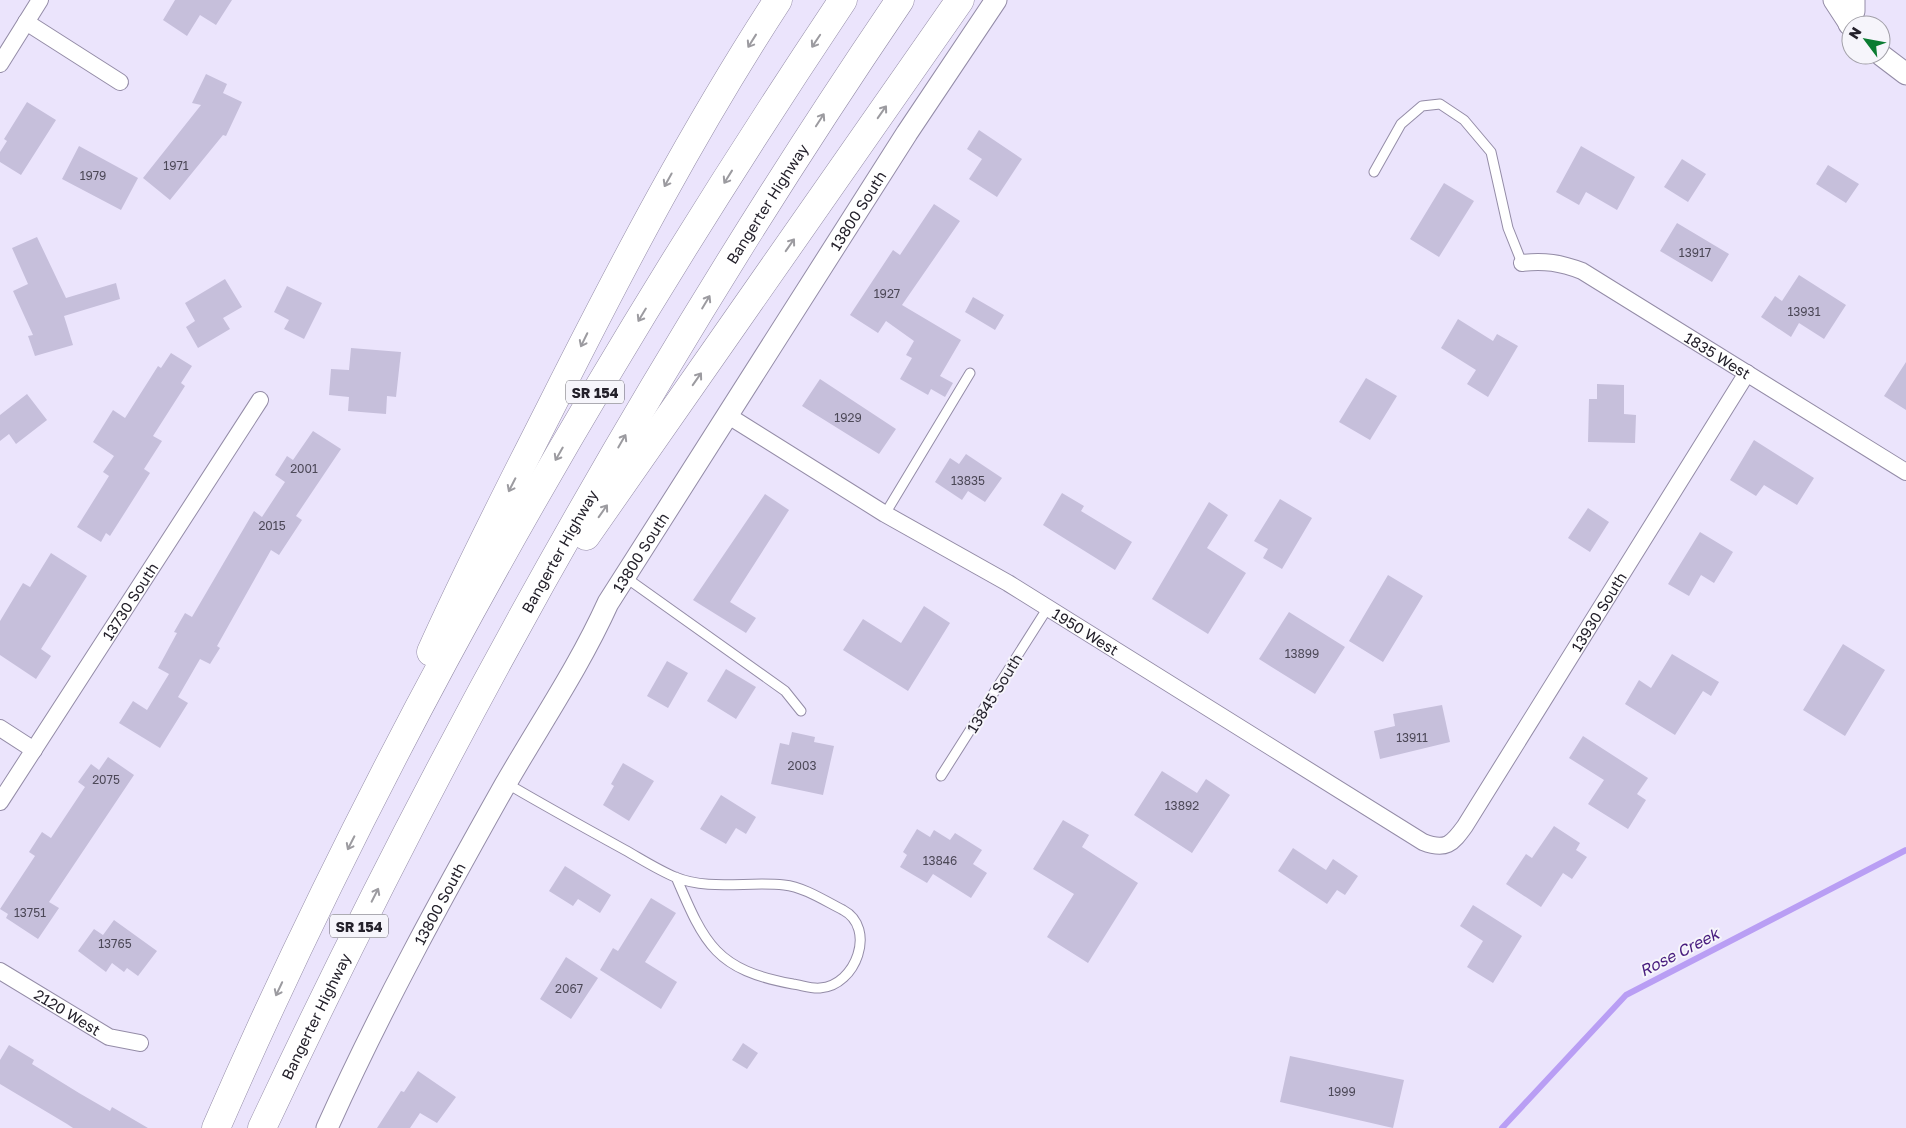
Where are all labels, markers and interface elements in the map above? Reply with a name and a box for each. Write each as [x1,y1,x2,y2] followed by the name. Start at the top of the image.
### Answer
[1841,15,1891,65] north arrow
[1845,24,1865,42] text: N
[811,33,821,47] one-way arrow
[746,34,757,48] one-way arrow
[877,105,887,119] one-way arrow
[815,113,825,127] one-way arrow
[722,140,812,267] street label: Bangerter Highway
[163,158,189,173] house number: 1971
[826,167,890,254] street label: 13800 South
[80,168,106,183] house number: 1979
[723,170,733,184] one-way arrow
[663,173,673,187] one-way arrow
[785,238,795,252] one-way arrow
[1679,245,1711,260] house number: 13917
[874,286,900,301] house number: 1927
[701,295,711,309] one-way arrow
[1788,304,1821,319] house number: 13931
[637,307,647,321] one-way arrow
[1682,328,1754,382] street label: 1835 West
[579,332,589,347] one-way arrow
[692,372,702,386] one-way arrow
[566,381,624,404] road number: SR 154
[834,410,862,425] house number: 1929
[618,434,627,449] one-way arrow
[554,447,564,462] one-way arrow
[290,461,318,476] house number: 2001
[951,473,985,488] house number: 13835
[506,477,516,492] one-way arrow
[517,486,601,616] street label: Bangerter Highway
[598,504,608,518] one-way arrow
[608,509,672,595] street label: 13800 South
[258,518,286,533] house number: 2015
[98,559,161,643] street label: 13730 South
[1567,569,1630,655] street label: 13930 South
[1049,604,1122,659] street label: 1950 West
[1285,646,1319,661] house number: 13899
[963,650,1025,736] street label: 13845 South
[1396,730,1428,745] house number: 13911
[788,758,816,773] house number: 2003
[92,772,120,787] house number: 2075
[1165,798,1199,813] house number: 13892
[346,835,355,850] one-way arrow
[923,853,957,868] house number: 13846
[410,860,469,948] street label: 13800 South
[371,888,380,903] one-way arrow
[14,905,46,920] house number: 13751
[330,914,388,938] road number: SR 154
[1636,923,1724,981] water label: Rose Creek
[98,936,132,951] house number: 13765
[277,949,354,1082] street label: Bangerter Highway
[274,981,284,996] one-way arrow
[555,981,583,996] house number: 2067
[31,985,104,1039] street label: 2120 West
[1328,1084,1356,1099] house number: 1999

